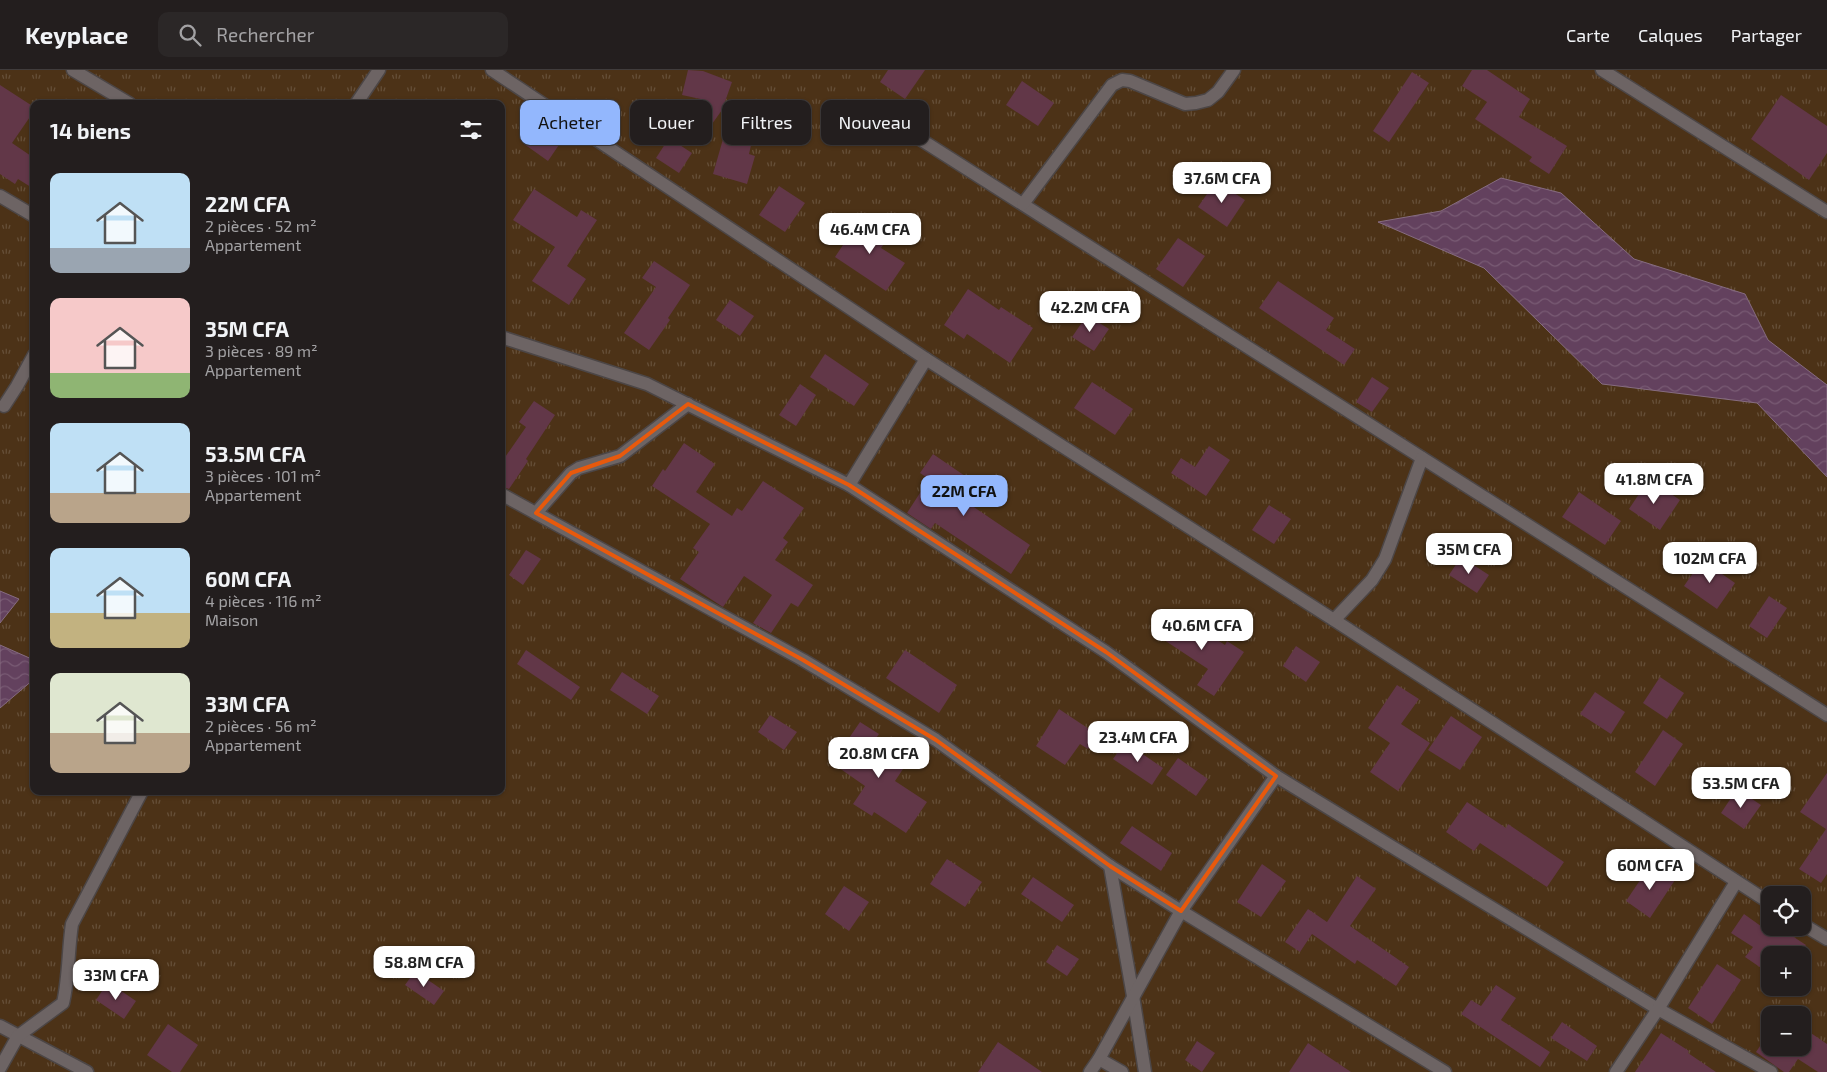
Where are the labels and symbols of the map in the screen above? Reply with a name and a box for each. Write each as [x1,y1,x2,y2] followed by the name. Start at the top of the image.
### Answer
[1165,162,1279,204] pin: 37.6M CFA
[813,212,927,255] pin: 46.4M CFA
[1033,290,1147,333] pin: 42.2M CFA
[1597,462,1711,505] pin: 41.8M CFA
[918,474,1010,517] pin: 22M CFA
[1423,532,1515,575] pin: 35M CFA
[1658,542,1762,584] pin: 102M CFA
[1145,608,1259,651] pin: 40.6M CFA
[1081,720,1195,763] pin: 23.4M CFA
[822,736,936,779] pin: 20.8M CFA
[1684,766,1798,809] pin: 53.5M CFA
[1604,848,1696,891] pin: 60M CFA
[367,946,481,988] pin: 58.8M CFA
[70,958,162,1001] pin: 33M CFA

